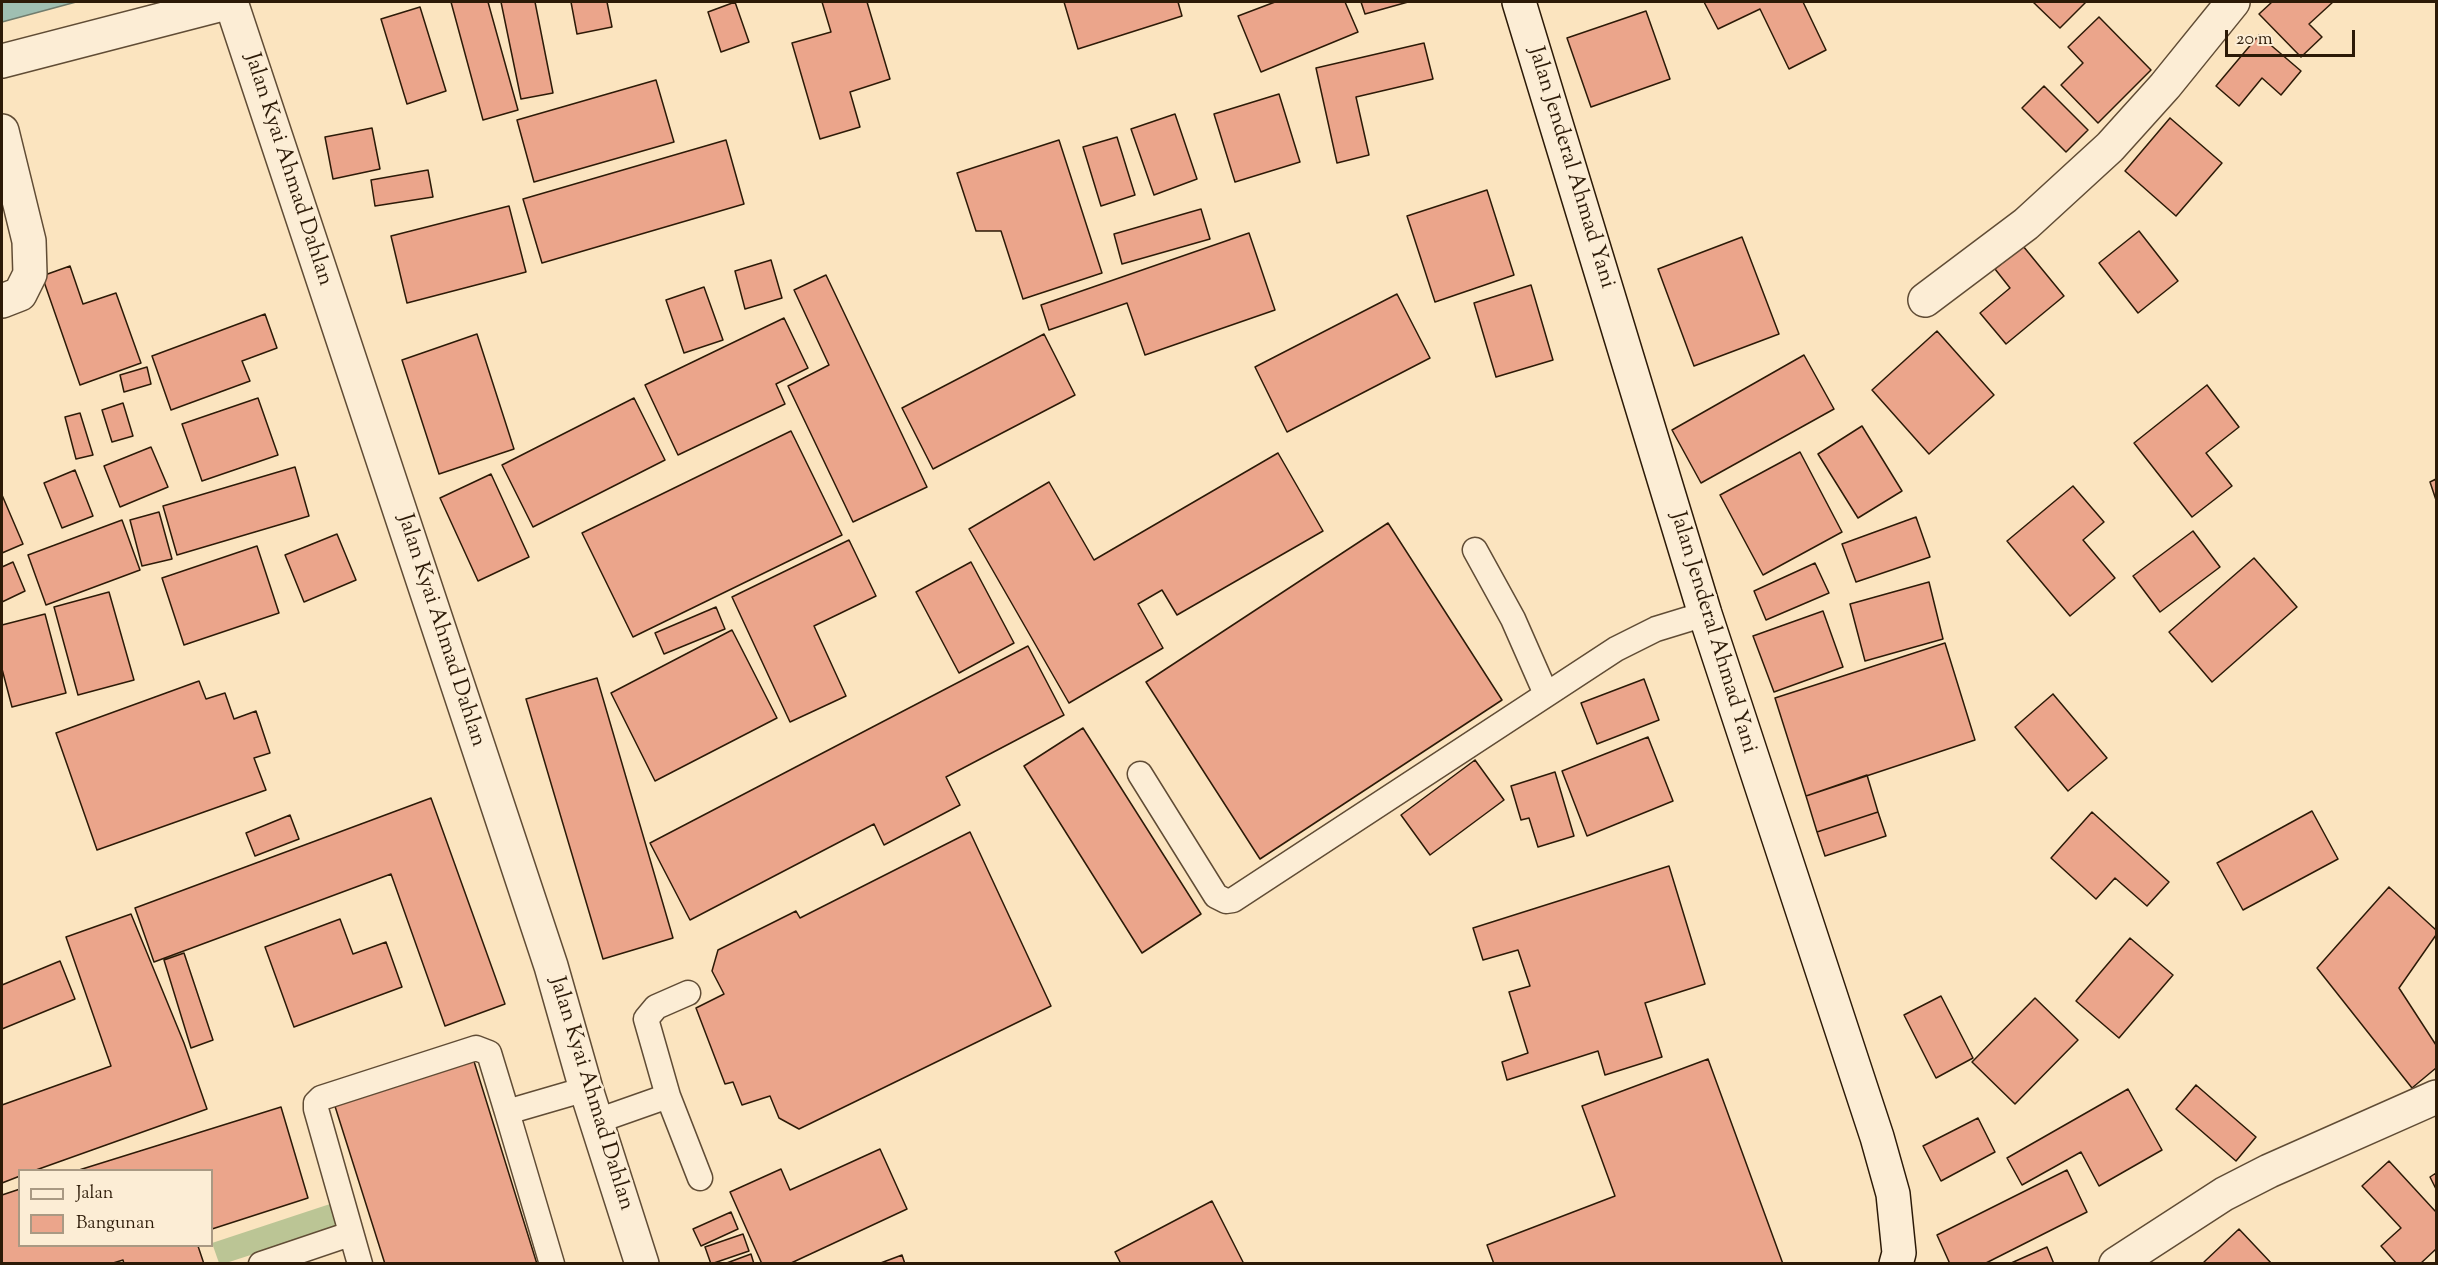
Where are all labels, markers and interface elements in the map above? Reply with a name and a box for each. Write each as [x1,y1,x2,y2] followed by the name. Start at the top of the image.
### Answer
[2228,18,2358,56] scale bar
[2236,27,2273,53] text: 20 m
[1521,44,1619,292] street label: Jalan Jenderal Ahmad Yani
[237,50,337,290] street label: Jalan Kyai Ahmad Dahlan
[1663,509,1761,757] street label: Jalan Jenderal Ahmad Yani
[390,511,490,751] street label: Jalan Kyai Ahmad Dahlan
[542,974,638,1214] street label: Jalan Kyai Ahmad Dahlan
[18,1169,213,1247] legend
[76,1181,113,1207] text: Jalan
[76,1211,155,1237] text: Bangunan

